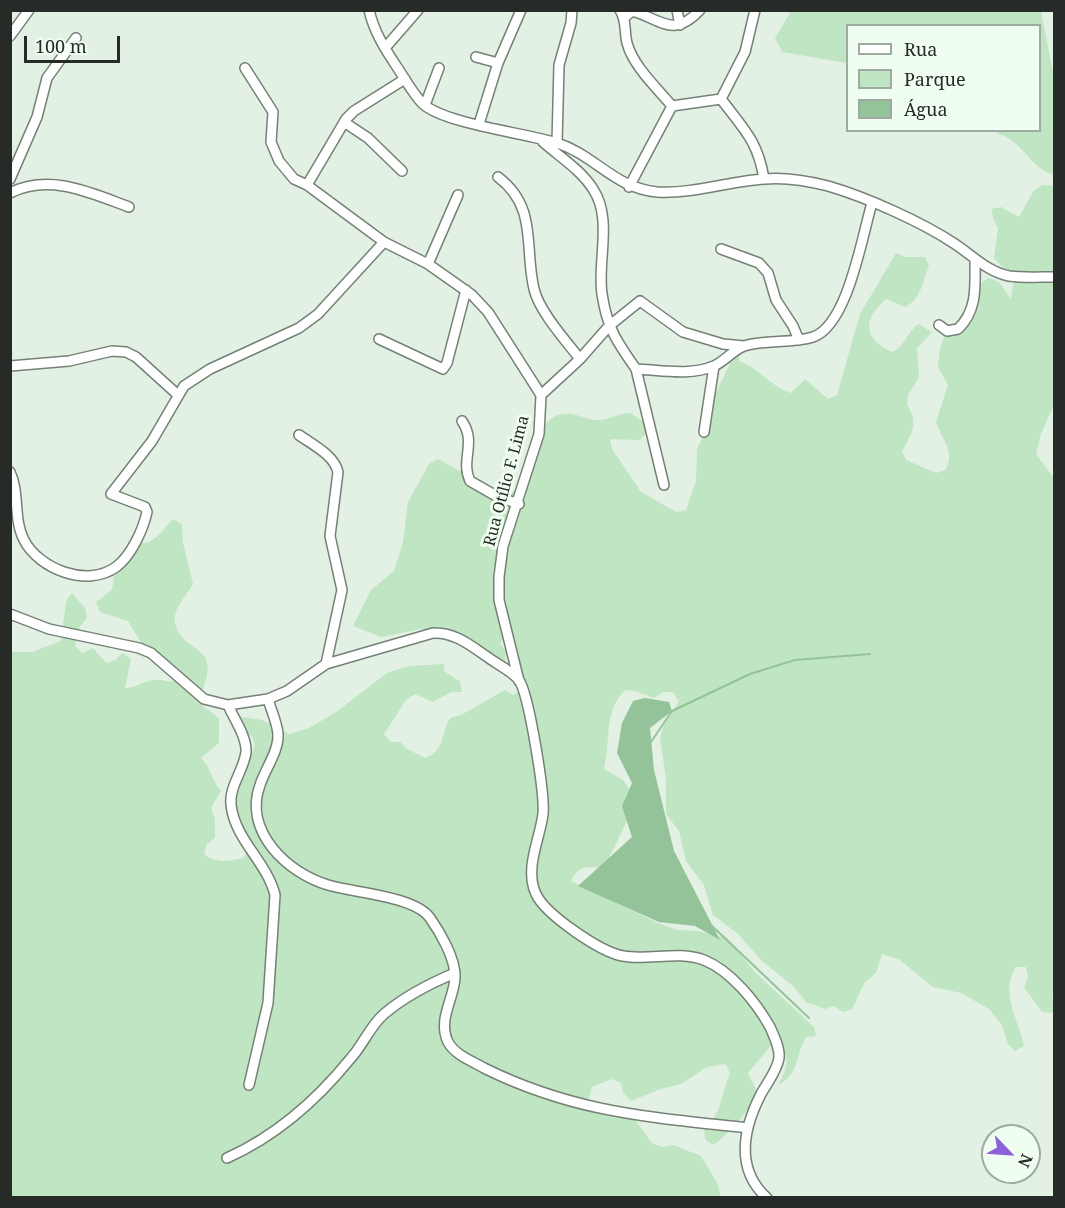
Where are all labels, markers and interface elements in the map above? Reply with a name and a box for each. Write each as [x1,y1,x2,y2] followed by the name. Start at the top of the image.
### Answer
[27,24,123,62] scale bar
[846,24,1041,132] legend
[35,34,87,58] text: 100 m
[904,37,937,61] text: Rua
[904,67,966,91] text: Parque
[904,97,948,121] text: Água
[480,413,534,549] street label: Rua Otílio F. Lima
[981,1124,1041,1184] north arrow
[1013,1150,1038,1171] text: N

